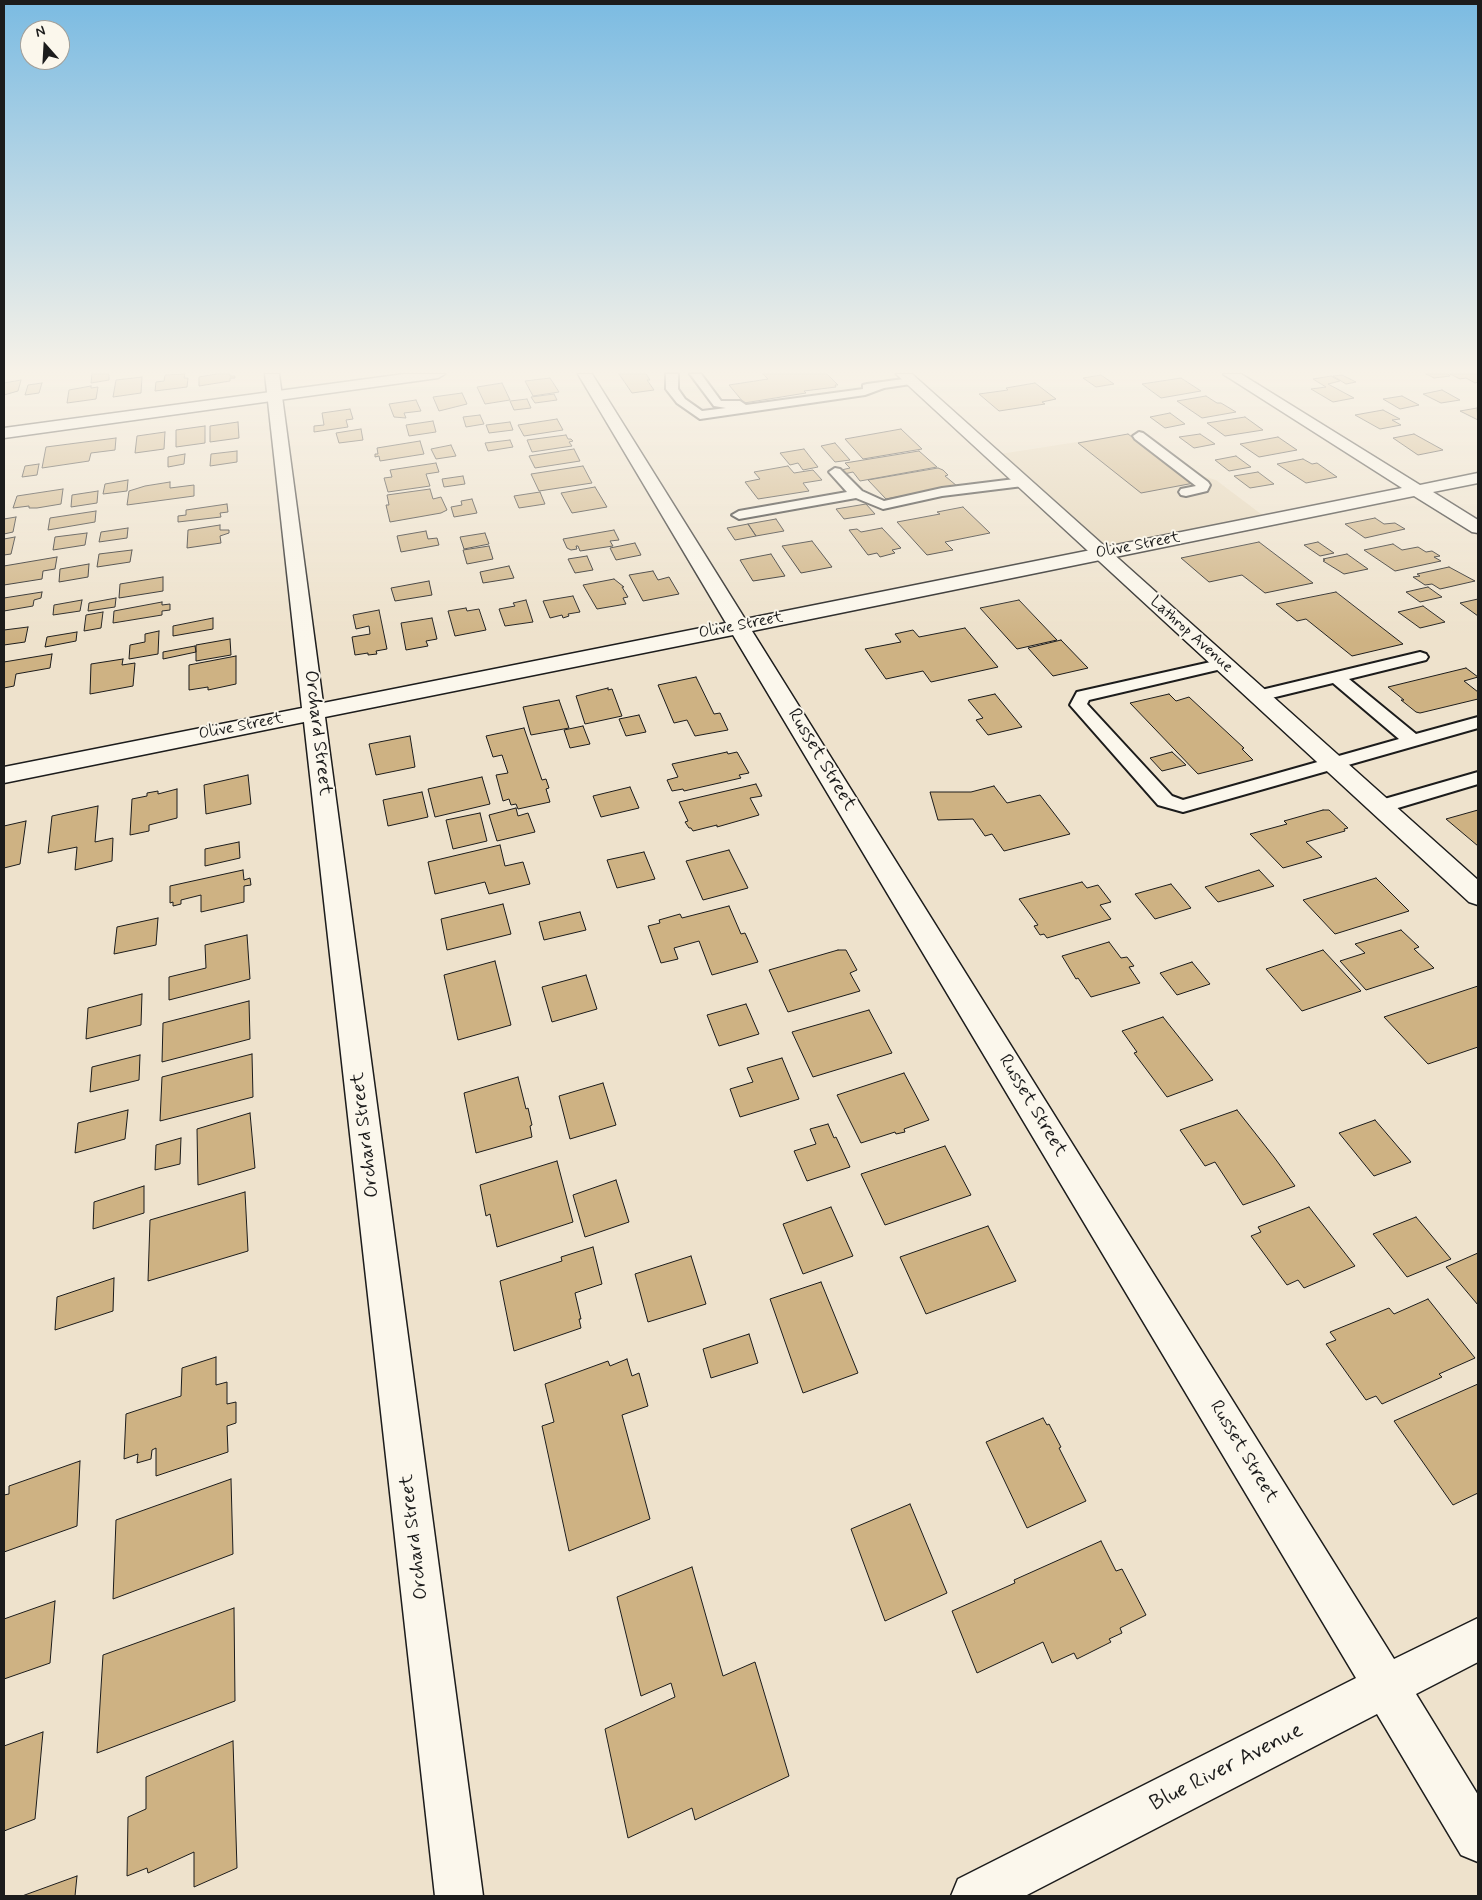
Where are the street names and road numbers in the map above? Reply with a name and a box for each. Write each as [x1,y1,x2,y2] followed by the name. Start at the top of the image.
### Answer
[1094,528,1182,564] street label: Olive Street
[1145,593,1237,677] street label: Lathrop Avenue
[697,608,785,644] street label: Olive Street
[298,669,336,797] street label: Orchard Street
[782,705,860,815] street label: Russet Street
[197,709,285,745] street label: Olive Street
[993,1051,1071,1161] street label: Russet Street
[347,1071,385,1199] street label: Orchard Street
[1204,1397,1282,1507] street label: Russet Street
[396,1473,434,1601] street label: Orchard Street
[1146,1718,1308,1818] street label: Blue River Avenue

